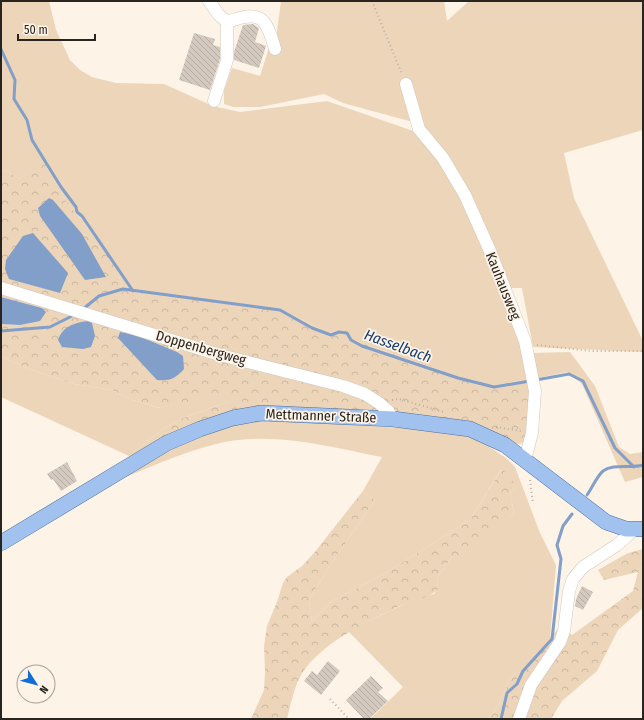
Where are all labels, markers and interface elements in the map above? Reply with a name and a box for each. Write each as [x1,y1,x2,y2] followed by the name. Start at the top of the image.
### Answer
[18,16,95,42] scale bar
[24,23,48,37] text: 50 m
[482,250,524,323] street label: Kauhausweg
[362,326,434,366] water label: Hasselbach
[154,327,248,369] street label: Doppenbergweg
[265,406,377,426] street label: Mettmanner Straße
[16,664,56,704] north arrow
[36,683,51,696] text: N

